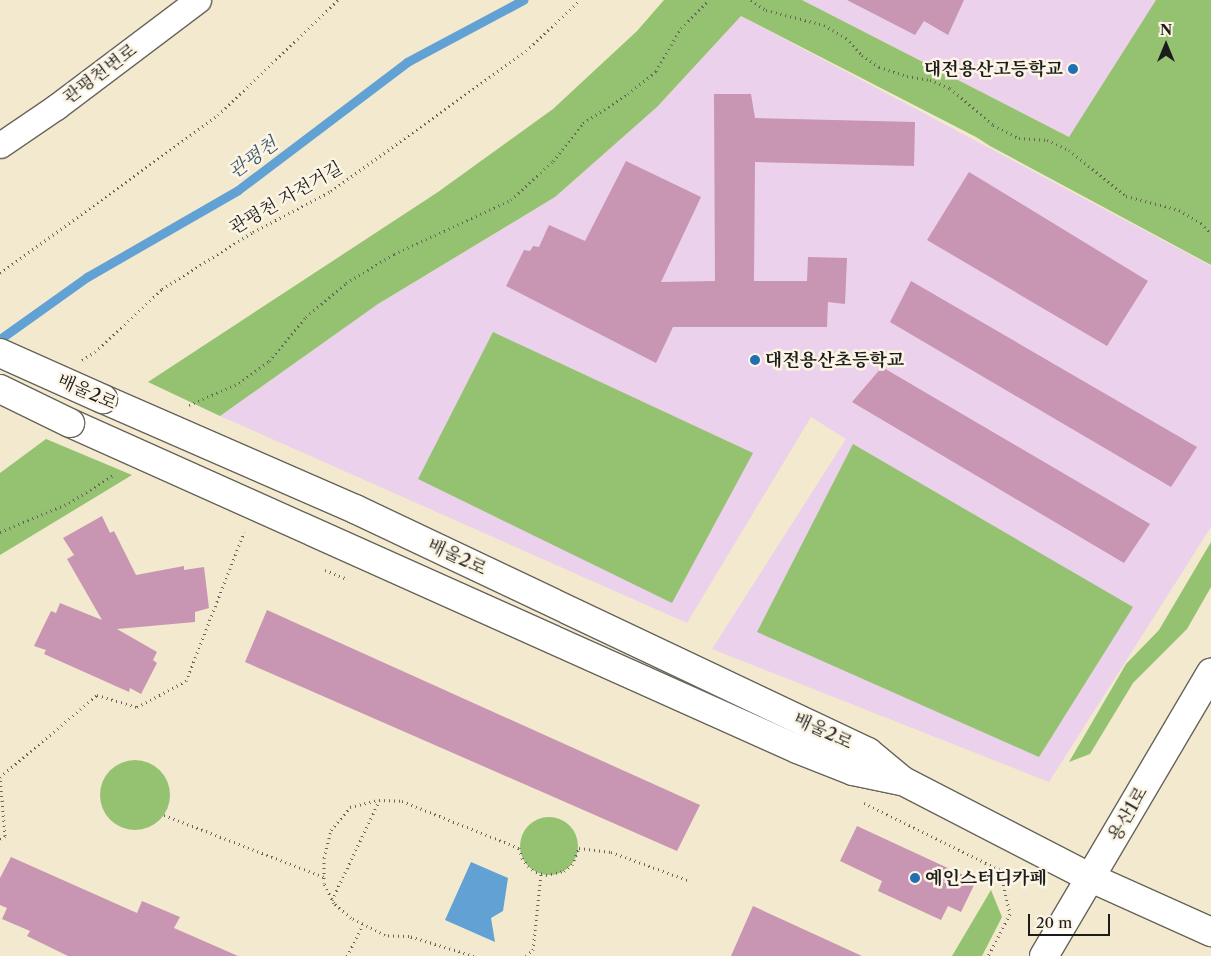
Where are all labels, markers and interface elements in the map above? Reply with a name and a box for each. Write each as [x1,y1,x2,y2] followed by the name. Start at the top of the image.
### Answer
[1141,20,1191,70] north arrow
[1160,21,1172,39] text: N
[59,39,141,109] street label: 관평천변로
[924,58,1063,80] place label: 대전용산고등학교
[1067,63,1079,75] marker: 대전용산고등학교
[224,133,282,183] water label: 관평천
[226,157,346,239] street label: 관평천 자전거길
[765,349,904,371] place label: 대전용산초등학교
[749,354,761,366] marker: 대전용산초등학교
[54,369,120,415] street label: 배울2로
[424,534,490,580] street label: 배울2로
[790,708,856,754] street label: 배울2로
[1104,783,1152,845] street label: 용산1로
[925,867,1047,889] place label: 예인스터디카페
[909,872,921,884] marker: 예인스터디카페
[1031,904,1114,936] scale bar
[1036,913,1072,932] text: 20 m

